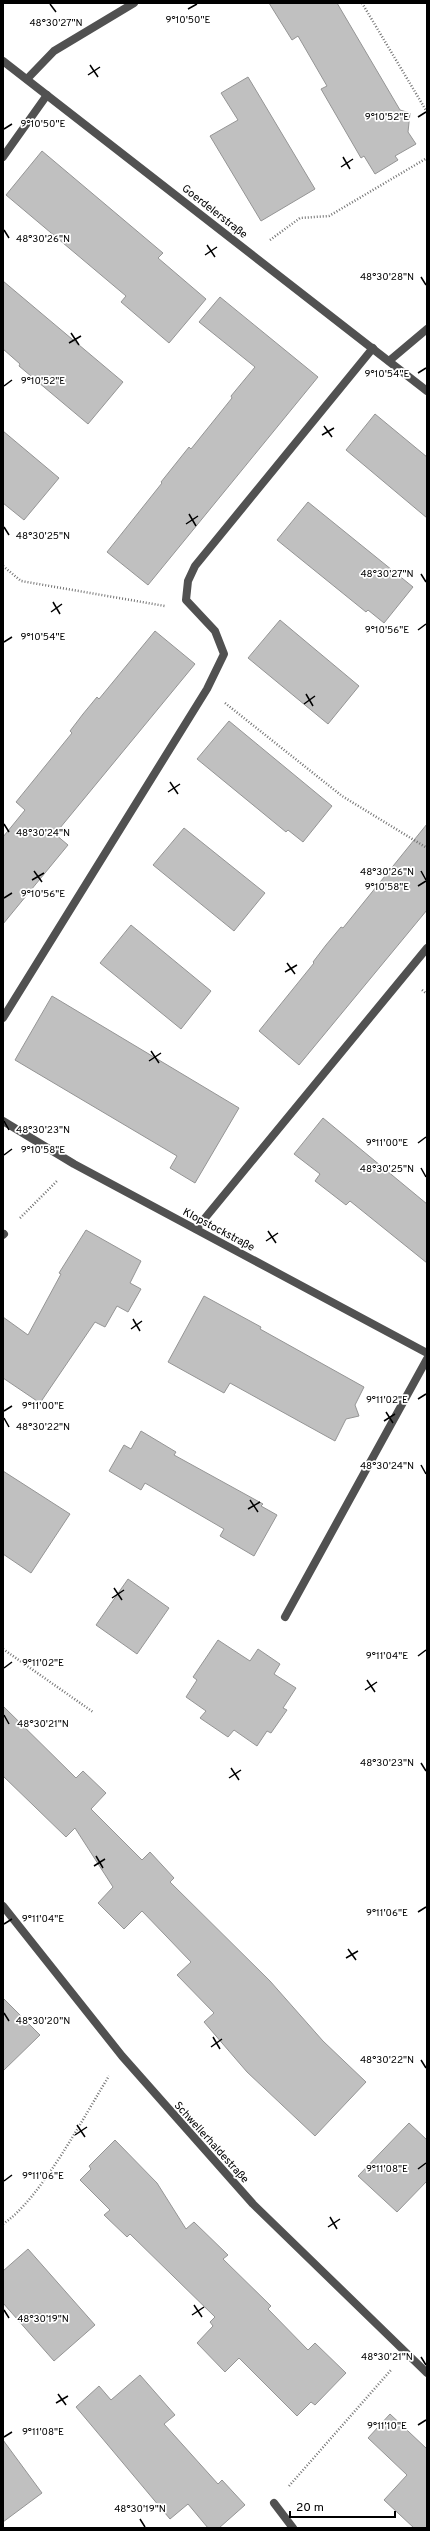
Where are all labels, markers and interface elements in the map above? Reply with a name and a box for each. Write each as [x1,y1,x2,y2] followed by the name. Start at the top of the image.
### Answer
[166,14,210,27] text: 9°10'50"E
[29,17,83,30] text: 48°30'27"N
[365,111,409,124] text: 9°10'52"E
[21,118,65,131] text: 9°10'50"E
[179,182,250,242] street label: Goerdelerstraße
[16,233,70,246] text: 48°30'26"N
[360,271,414,284] text: 48°30'28"N
[365,368,410,381] text: 9°10'54"E
[21,375,65,388] text: 9°10'52"E
[16,530,70,543] text: 48°30'25"N
[360,568,414,581] text: 48°30'27"N
[365,624,409,637] text: 9°10'56"E
[21,631,66,644] text: 9°10'54"E
[16,827,70,840] text: 48°30'24"N
[360,866,414,879] text: 48°30'26"N
[365,881,409,894] text: 9°10'58"E
[21,888,65,901] text: 9°10'56"E
[16,1124,70,1137] text: 48°30'23"N
[366,1137,408,1150] text: 9°11'00"E
[21,1144,65,1157] text: 9°10'58"E
[360,1163,414,1176] text: 48°30'25"N
[180,1205,257,1255] street label: Klopstockstraße
[366,1394,408,1407] text: 9°11'02"E
[22,1400,64,1413] text: 9°11'00"E
[16,1421,70,1434] text: 48°30'22"N
[360,1460,414,1473] text: 48°30'24"N
[366,1650,408,1663] text: 9°11'04"E
[22,1657,64,1670] text: 9°11'02"E
[17,1718,69,1731] text: 48°30'21"N
[360,1757,414,1770] text: 48°30'23"N
[366,1907,408,1920] text: 9°11'06"E
[22,1913,64,1926] text: 9°11'04"E
[16,2015,70,2028] text: 48°30'20"N
[360,2054,414,2067] text: 48°30'22"N
[171,2099,252,2186] street label: Schwellerhaldestraße
[366,2163,408,2176] text: 9°11'08"E
[22,2170,64,2183] text: 9°11'06"E
[17,2313,69,2326] text: 48°30'19"N
[361,2351,413,2364] text: 48°30'21"N
[367,2420,407,2433] text: 9°11'10"E
[22,2426,64,2439] text: 9°11'08"E
[290,2493,395,2519] scale bar
[296,2500,324,2516] text: 20 m
[114,2503,166,2516] text: 48°30'19"N

